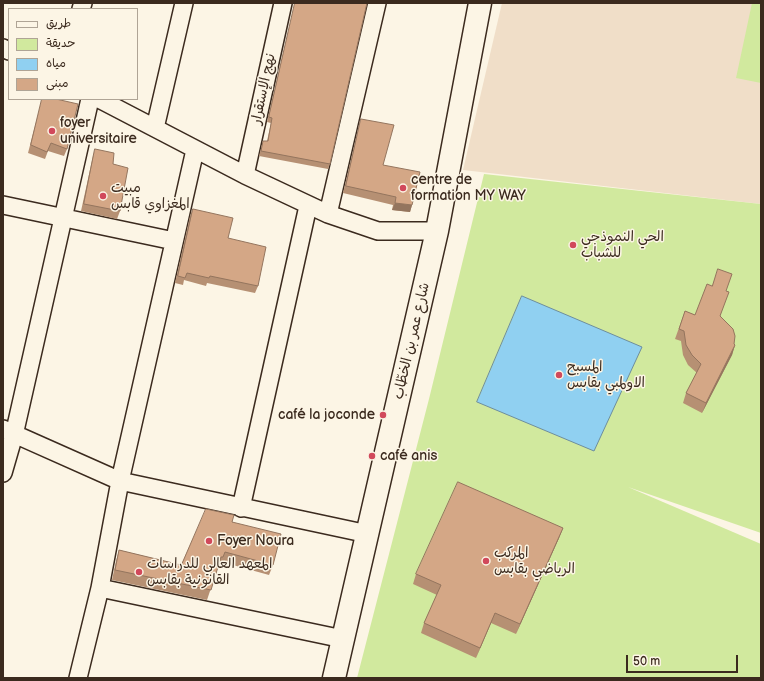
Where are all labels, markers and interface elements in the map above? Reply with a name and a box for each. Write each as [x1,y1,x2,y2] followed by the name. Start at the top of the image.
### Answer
[8,8,138,100] legend
[46,16,71,31] text: طريق
[46,36,75,51] text: حديقة
[248,52,280,126] street label: نهج الإستقرار
[46,56,66,71] text: مياه
[46,76,69,91] text: مبنى
[60,115,137,148] place label: foyer universitaire
[47,126,57,136] marker: foyer universitaire
[411,172,526,204] place label: centre de formation MY WAY
[111,180,190,212] place label: مبيت المغزاوي قابس
[398,183,408,193] marker: centre de formation MY WAY
[98,191,108,201] marker: مبيت المغزاوي قابس
[581,229,664,262] place label: الحي النموذجي للشباب
[568,240,578,250] marker: الحي النموذجي للشباب
[390,281,434,401] street label: شارع عمر بن الخطّاب
[567,359,645,392] place label: المسبح الاولمبي بقابس
[554,370,564,380] marker: المسبح الاولمبي بقابس
[278,407,375,423] place label: café la joconde
[378,410,388,420] marker: café la joconde
[380,448,437,464] place label: café anis
[367,451,377,461] marker: café anis
[217,533,294,549] place label: Foyer Noura
[204,536,214,546] marker: Foyer Noura
[494,545,575,578] place label: المركب الرياضي بقابس
[147,556,272,588] place label: المعهد العالي للدراسات القانونية بقابس
[481,556,491,566] marker: المركب الرياضي بقابس
[134,567,144,577] marker: المعهد العالي للدراسات القانونية بقابس
[628,647,740,673] scale bar
[633,654,660,669] text: 50 m

